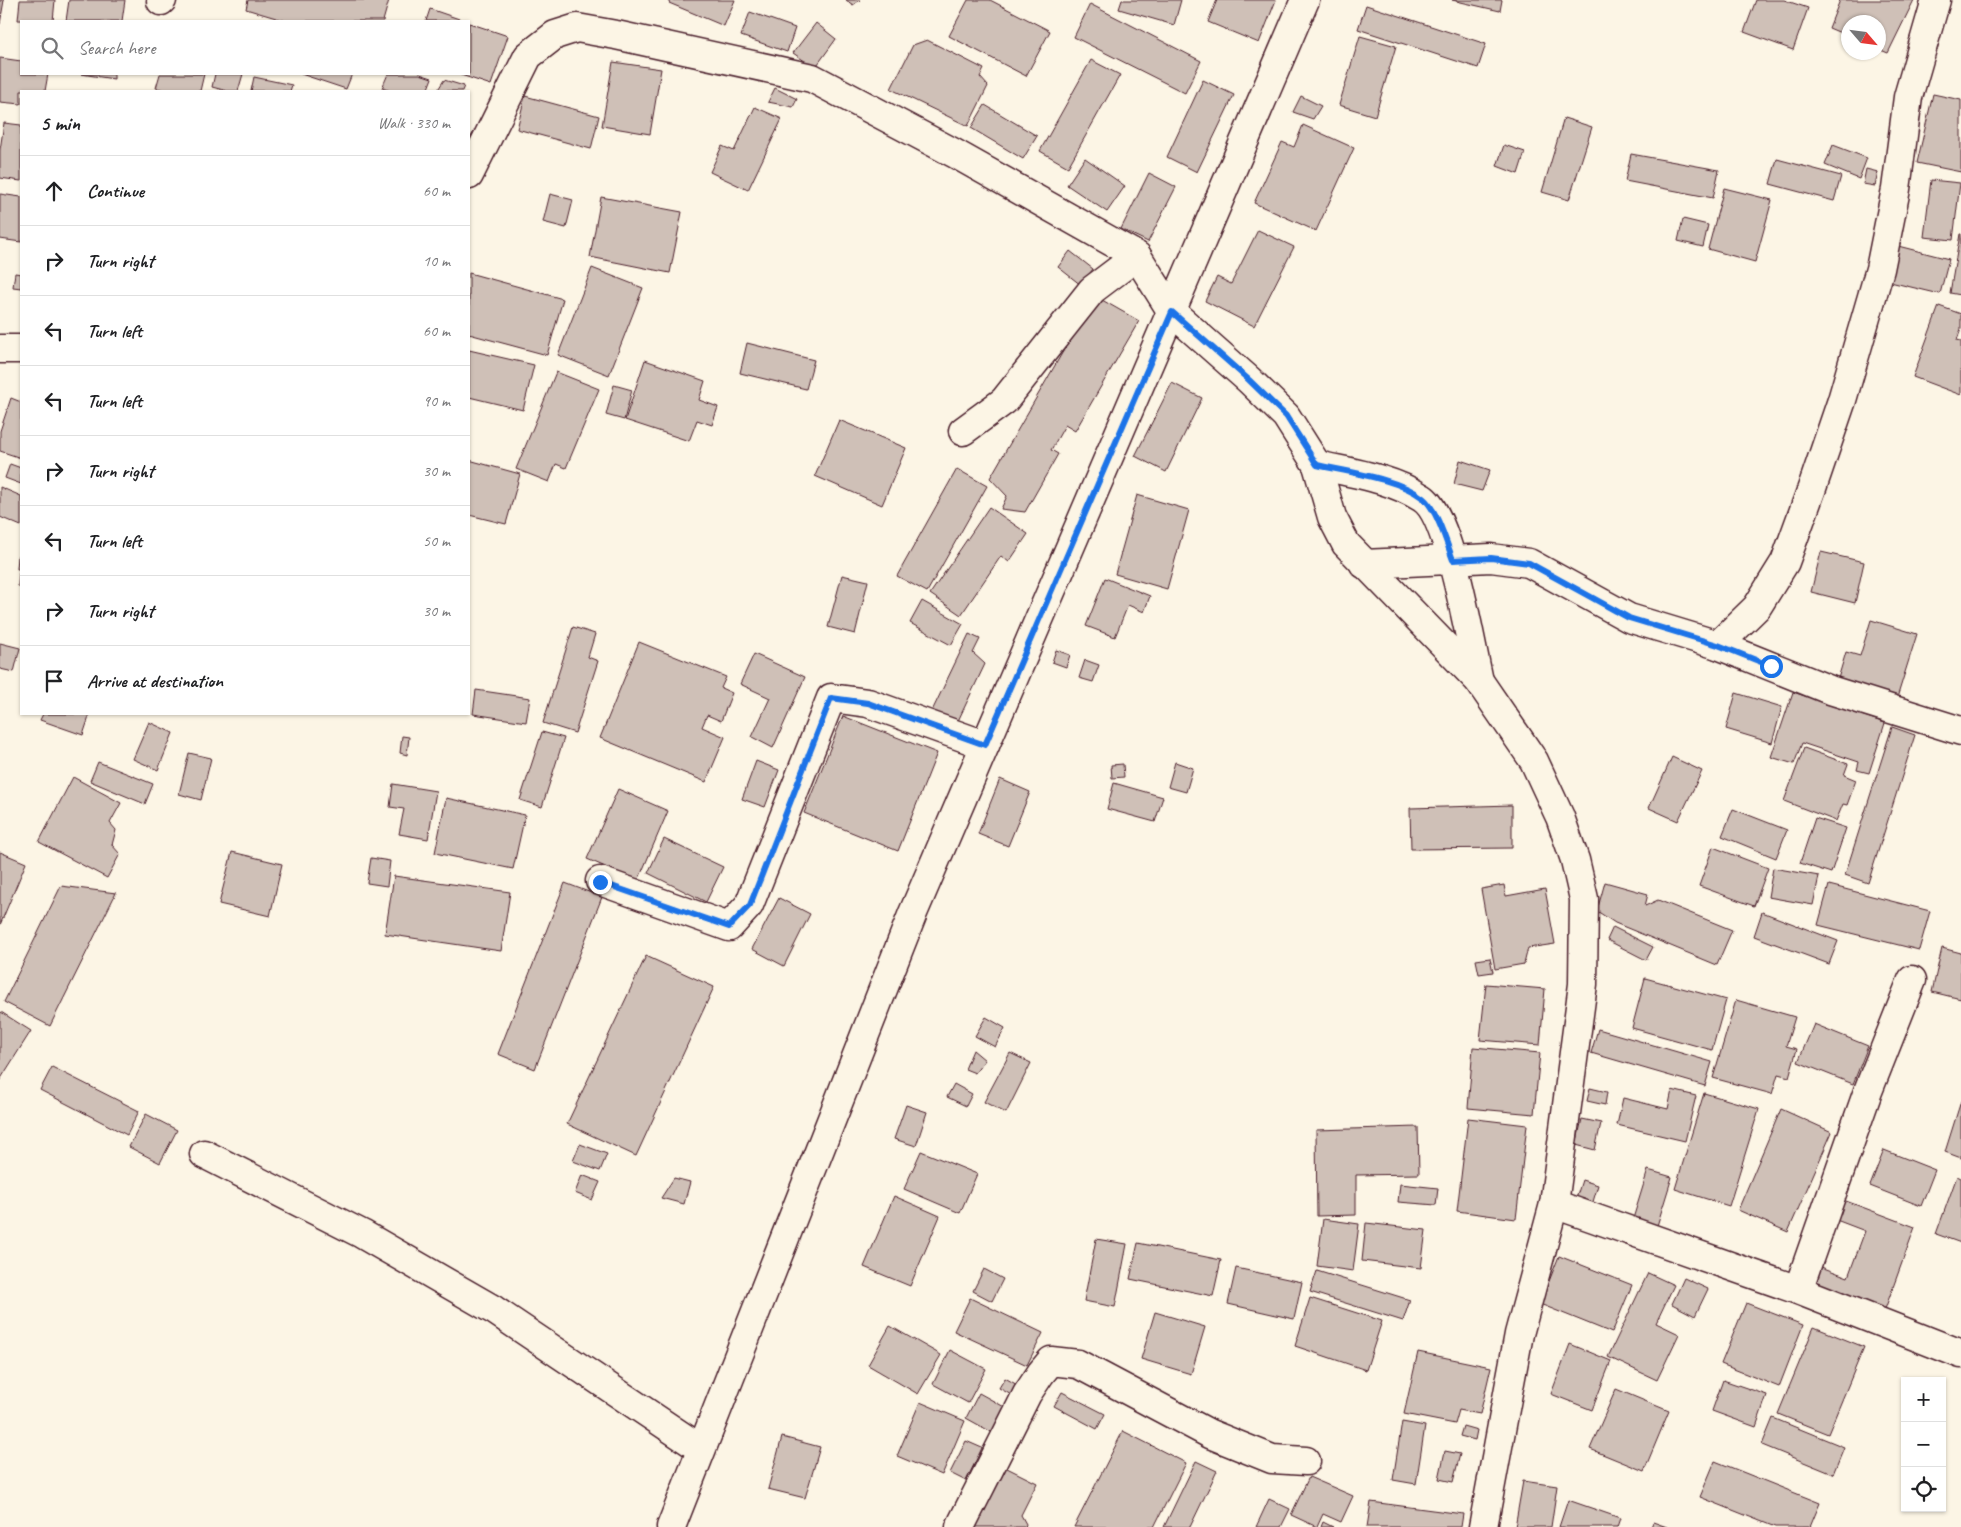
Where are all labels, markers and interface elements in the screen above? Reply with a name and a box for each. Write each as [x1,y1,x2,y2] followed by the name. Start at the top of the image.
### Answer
[1841,15,1886,60] north arrow
[20,20,470,75] search box
[38,34,66,62] icon: search
[78,36,155,60] text: Search here
[40,110,80,136] text: 5 min
[378,113,450,133] text: Walk · 330 m
[40,177,68,205] icon: ahead
[87,179,144,203] text: Continue
[423,181,450,201] text: 60 m
[40,247,68,275] icon: right
[87,249,154,273] text: Turn right
[423,251,450,271] text: 10 m
[40,317,68,345] icon: left
[87,319,142,343] text: Turn left
[423,321,450,341] text: 60 m
[40,387,68,415] icon: left
[87,389,142,413] text: Turn left
[423,391,450,411] text: 90 m
[40,457,68,485] icon: right
[87,459,154,483] text: Turn right
[423,461,450,481] text: 30 m
[40,527,68,555] icon: left
[87,529,142,553] text: Turn left
[423,531,450,551] text: 50 m
[40,597,68,625] icon: right
[87,599,154,623] text: Turn right
[423,601,450,621] text: 30 m
[1760,655,1783,678] route start
[40,667,68,695] icon: arrive
[87,669,223,693] text: Arrive at destination
[589,871,612,894] route end
[1901,1377,1946,1512] map controls
[1901,1377,1946,1422] button: +
[1901,1422,1946,1467] button: −
[1901,1467,1946,1512] button: locate

